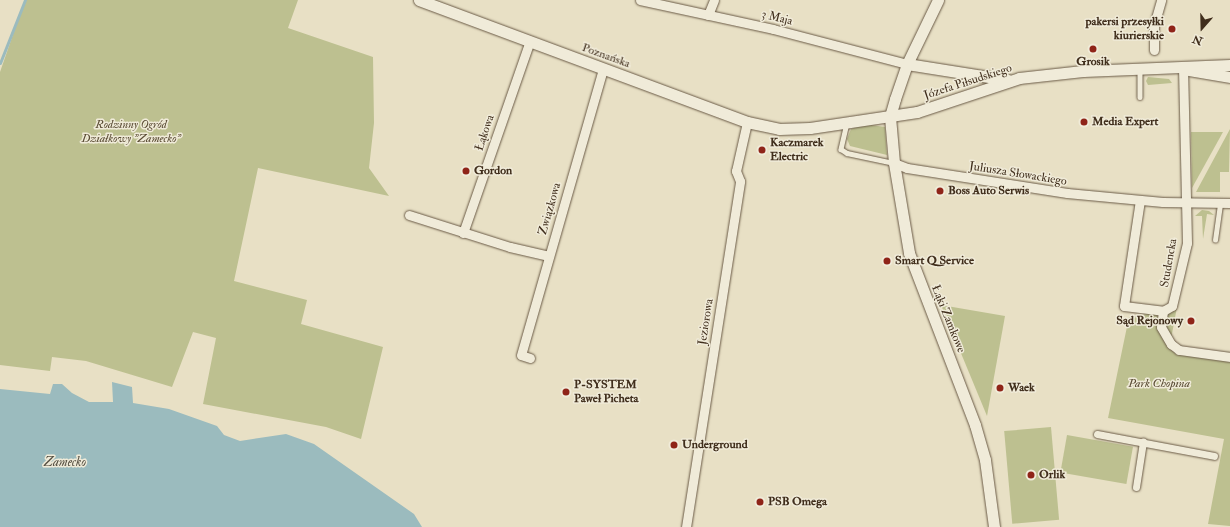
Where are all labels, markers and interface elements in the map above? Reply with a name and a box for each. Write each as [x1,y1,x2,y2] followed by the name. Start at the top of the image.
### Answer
[760,7,794,29] street label: 3 Maja
[1182,8,1222,48] north arrow
[1085,15,1164,43] place label: pakersi przesyłki kiurierskie
[1167,24,1177,34] marker: pakersi przesyłki kiurierskie
[1191,32,1205,48] text: N
[580,41,632,71] street label: Poznańska
[1088,44,1098,54] marker: Grosik
[1076,55,1110,69] place label: Grosik
[922,61,1014,103] street label: Józefa Piłsudskiego
[472,113,498,153] street label: Łąkowa
[1092,115,1158,129] place label: Media Expert
[1079,117,1089,127] marker: Media Expert
[82,118,180,146] park label: Rodzinny Ogród Działkowy "Zamecko"
[770,136,823,164] place label: Kaczmarek Electric
[757,145,767,155] marker: Kaczmarek Electric
[968,159,1068,189] street label: Juliusza Słowackiego
[474,164,512,178] place label: Gordon
[461,166,471,176] marker: Gordon
[536,181,564,237] street label: Związkowa
[948,184,1029,198] place label: Boss Auto Serwis
[935,186,945,196] marker: Boss Auto Serwis
[1158,237,1180,289] street label: Studencka
[895,254,974,268] place label: Smart Q Service
[882,256,892,266] marker: Smart Q Service
[928,283,968,355] street label: Łąki Zamkowe
[695,298,717,346] street label: Jeziorowa
[1116,314,1183,328] place label: Sąd Rejonowy
[1186,316,1196,326] marker: Sąd Rejonowy
[1128,377,1190,391] park label: Park Chopina
[574,378,639,406] place label: P-SYSTEM Paweł Picheta
[1008,381,1035,395] place label: Waek
[995,383,1005,393] marker: Waek
[561,387,571,397] marker: P-SYSTEM Paweł Picheta
[682,438,748,452] place label: Underground
[669,440,679,450] marker: Underground
[44,454,86,470] water label: Zamecko
[1039,468,1065,482] place label: Orlik
[1026,470,1036,480] marker: Orlik
[768,495,827,509] place label: PSB Omega
[755,497,765,507] marker: PSB Omega

